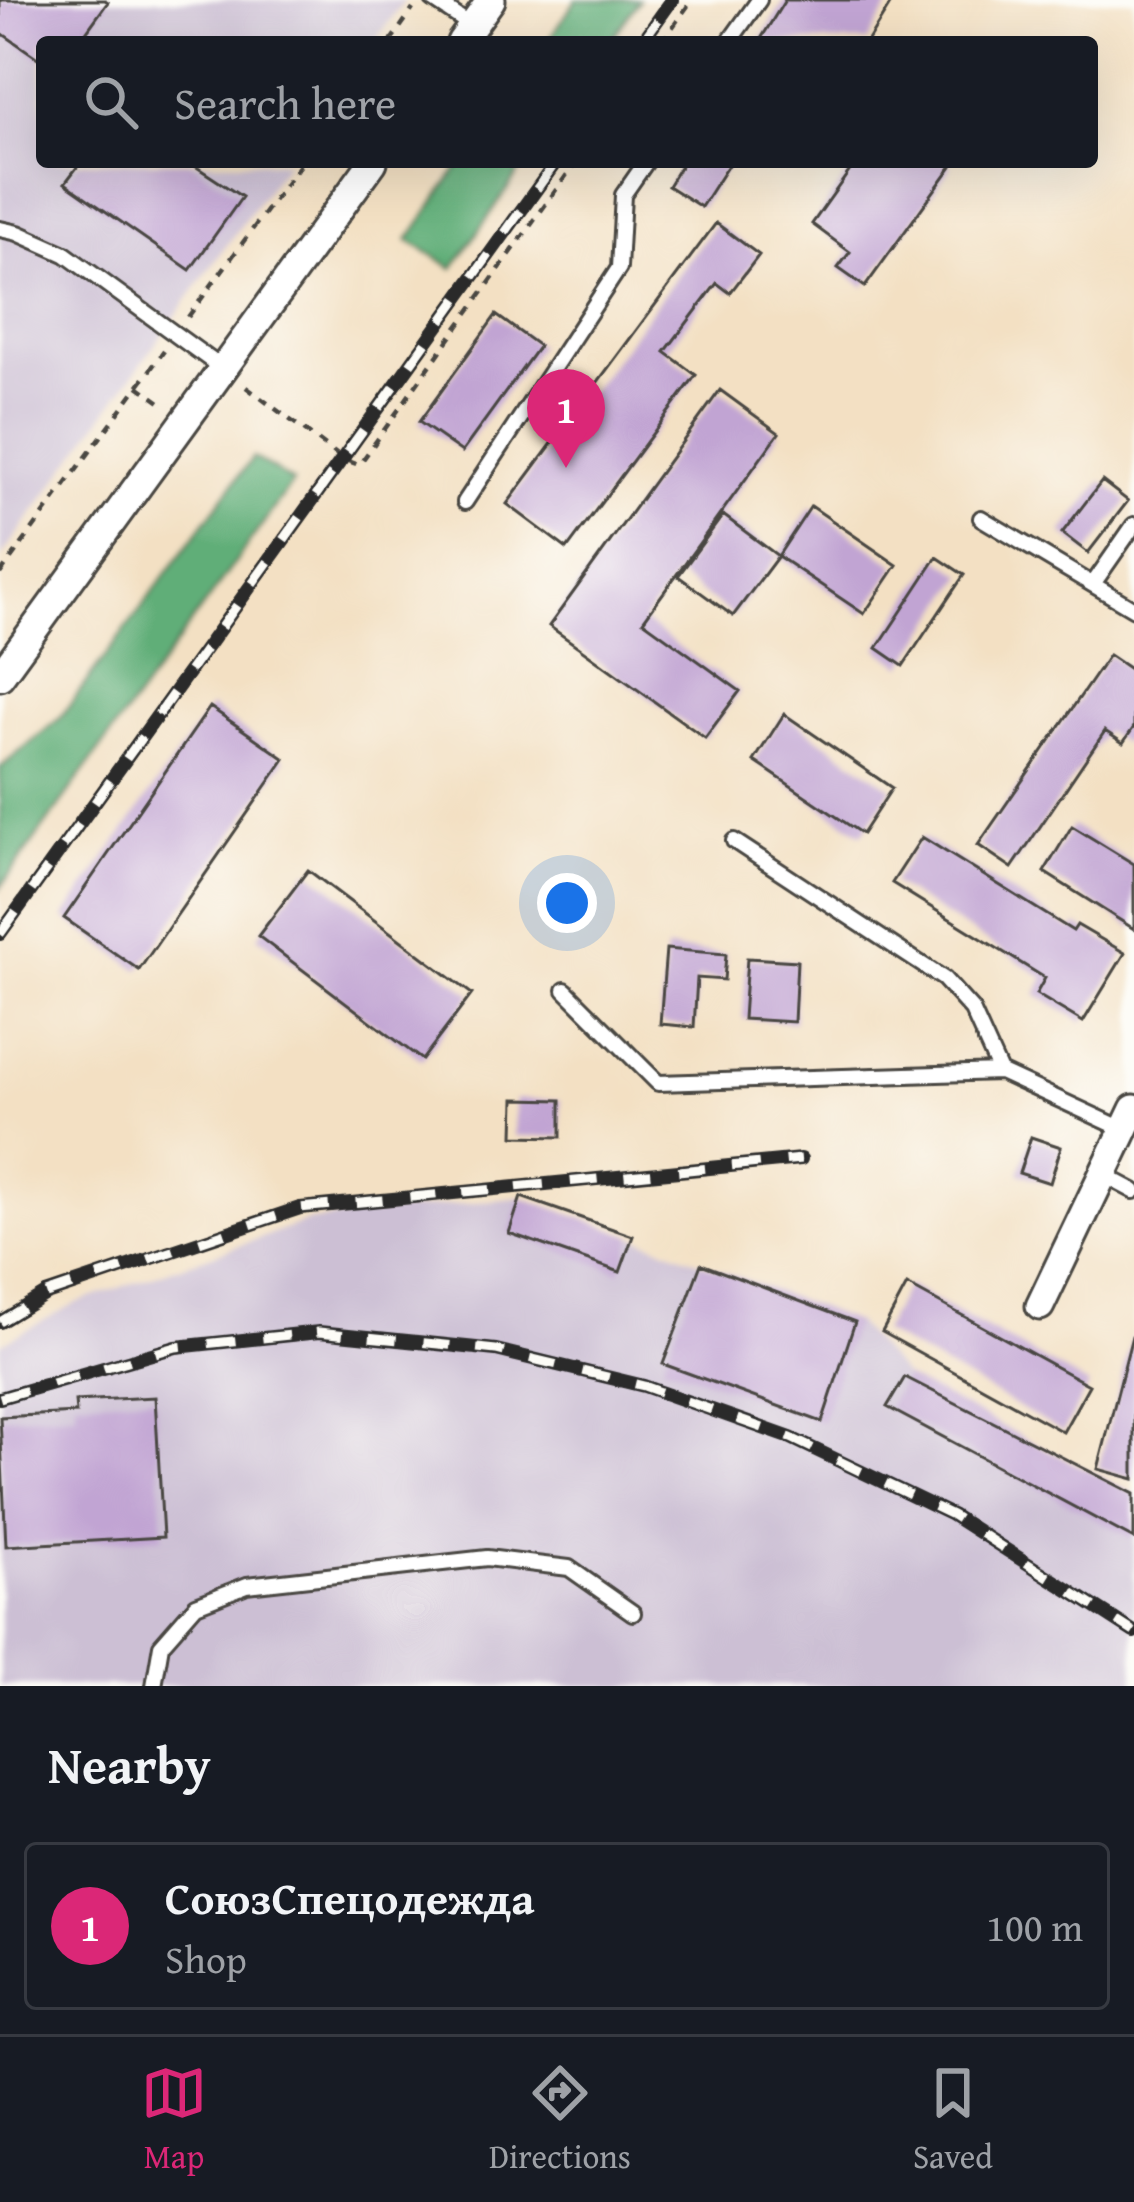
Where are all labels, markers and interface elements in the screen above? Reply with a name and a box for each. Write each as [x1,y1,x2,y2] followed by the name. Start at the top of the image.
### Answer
[36,36,1098,168] search box
[78,69,144,135] icon: search
[174,70,396,135] text: Search here
[527,369,605,468] pin: 1
[537,873,597,933] your location
[48,1727,211,1802] text: Nearby
[165,1865,534,1930] text: СоюзСпецодежда
[80,1898,100,1955] text: 1
[986,1898,1083,1955] text: 100 m
[165,1930,247,1987] text: Shop
[141,2060,207,2180] tab: Map
[489,2060,631,2180] tab: Directions
[913,2060,993,2180] tab: Saved

